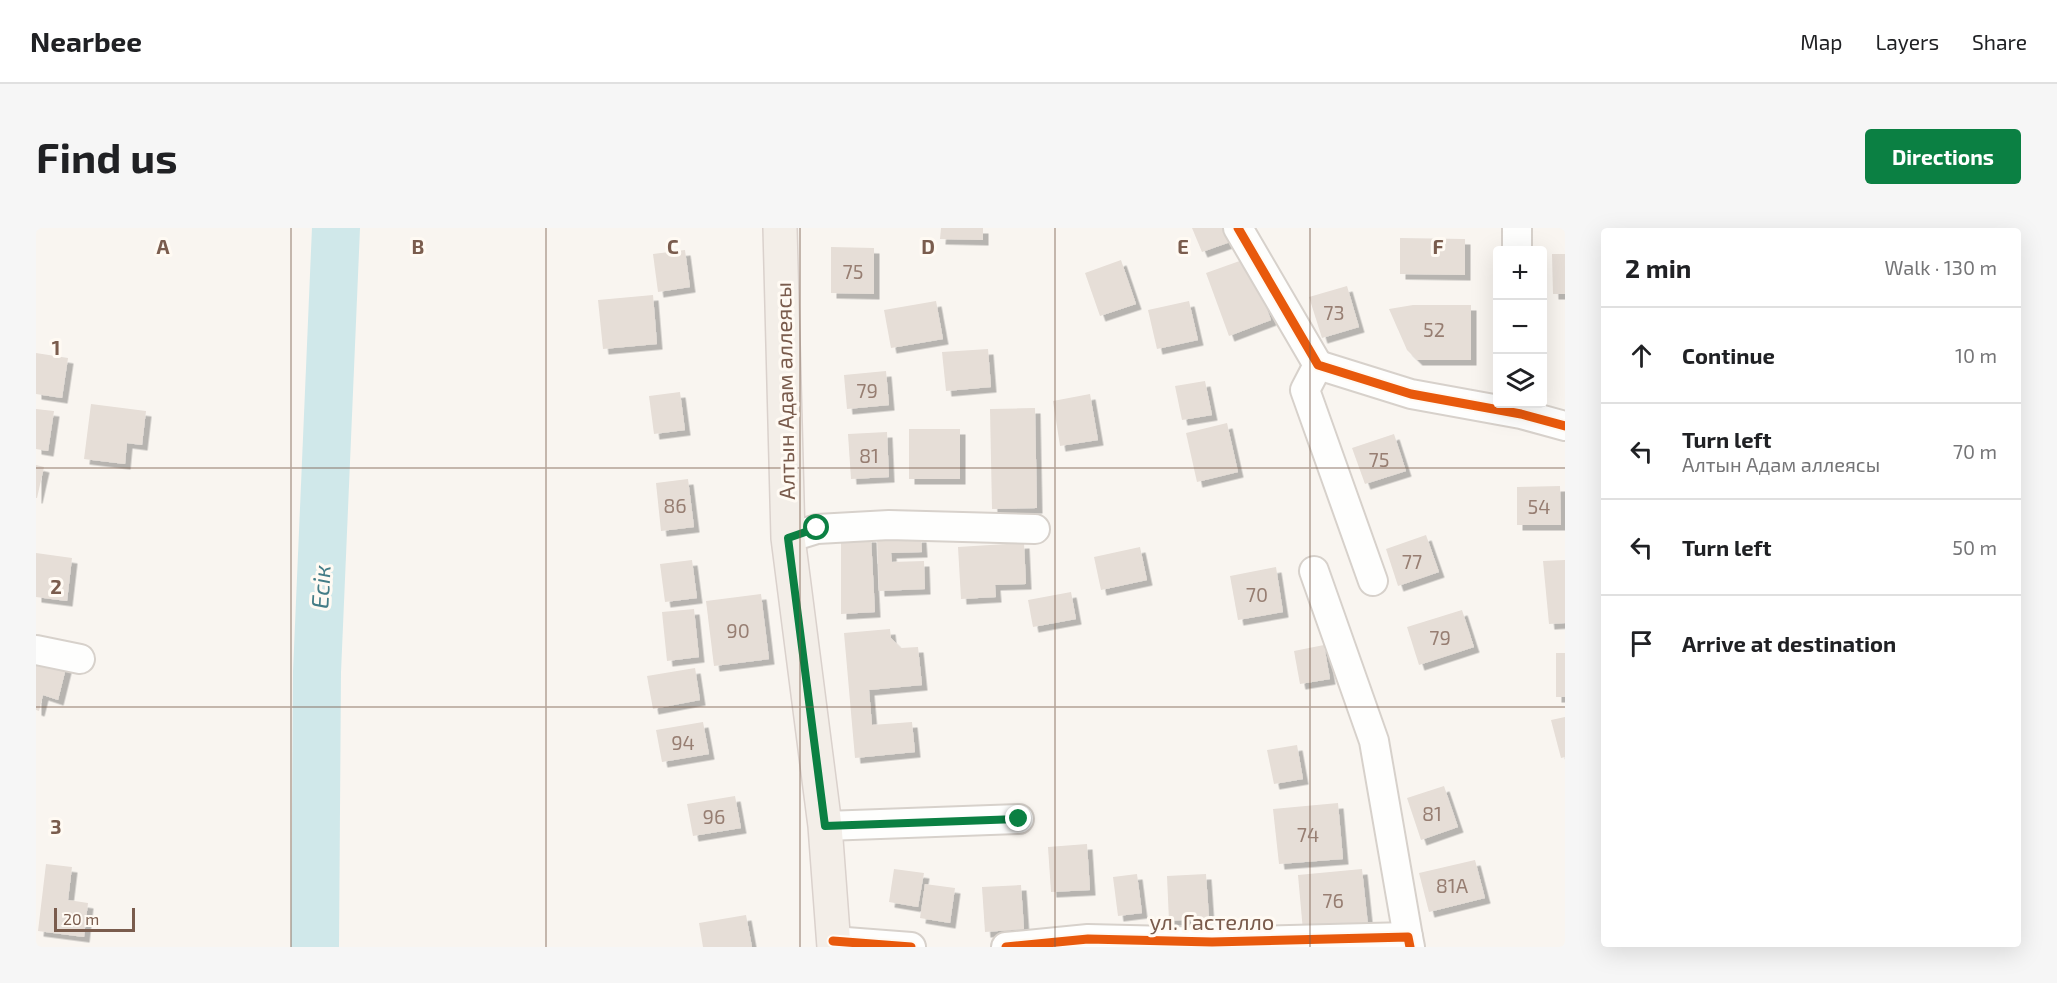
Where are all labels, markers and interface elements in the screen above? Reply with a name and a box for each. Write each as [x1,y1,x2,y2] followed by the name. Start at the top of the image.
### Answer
[30,24,142,58] text: Nearbee
[1800,29,1842,54] text: Map
[1875,29,1939,54] text: Layers
[1972,29,2027,54] text: Share
[1865,129,2021,184] button: Directions
[36,131,178,181] text: Find us
[156,234,170,258] text: A
[412,234,424,258] text: B
[667,234,679,258] text: C
[921,234,935,258] text: D
[1177,234,1189,258] text: E
[1432,234,1444,258] text: F
[1493,246,1547,408] map controls
[1493,246,1547,300] button: +
[1625,252,1691,283] text: 2 min
[1885,255,1997,279] text: Walk · 130 m
[843,259,863,283] house number: 75
[769,282,799,500] street label: Алтын Адам аллеясы
[1323,300,1345,324] house number: 73
[1493,300,1547,354] button: −
[1423,317,1445,341] house number: 52
[52,335,60,359] text: 1
[1625,339,1658,372] icon: ahead
[1682,342,1775,368] text: Continue
[1955,343,1997,367] text: 10 m
[1493,354,1547,408] button: layers
[856,378,878,402] house number: 79
[1682,426,1771,452] text: Turn left
[1625,435,1658,468] icon: left
[1953,439,1997,463] text: 70 m
[859,443,879,467] house number: 81
[1369,447,1389,471] house number: 75
[1682,452,1880,476] text: Алтын Адам аллеясы
[663,493,687,517] house number: 86
[1527,494,1551,518] house number: 54
[803,514,829,540] route start
[1625,531,1658,564] icon: left
[1682,534,1771,560] text: Turn left
[1952,535,1997,559] text: 50 m
[1402,549,1422,573] house number: 77
[304,564,336,610] water label: Есік
[50,574,62,598] text: 2
[1246,582,1268,606] house number: 70
[726,618,750,642] house number: 90
[1429,625,1451,649] house number: 79
[1625,627,1658,660] icon: arrive
[1682,630,1896,656] text: Arrive at destination
[671,730,695,754] house number: 94
[1422,801,1442,825] house number: 81
[703,804,725,828] house number: 96
[1005,805,1031,831] route end
[50,814,62,838] text: 3
[1297,822,1319,846] house number: 74
[1436,873,1469,897] house number: 81А
[1322,888,1344,912] house number: 76
[54,905,135,932] scale bar
[1150,908,1274,935] street label: ул. Гастелло
[63,909,99,928] text: 20 m

